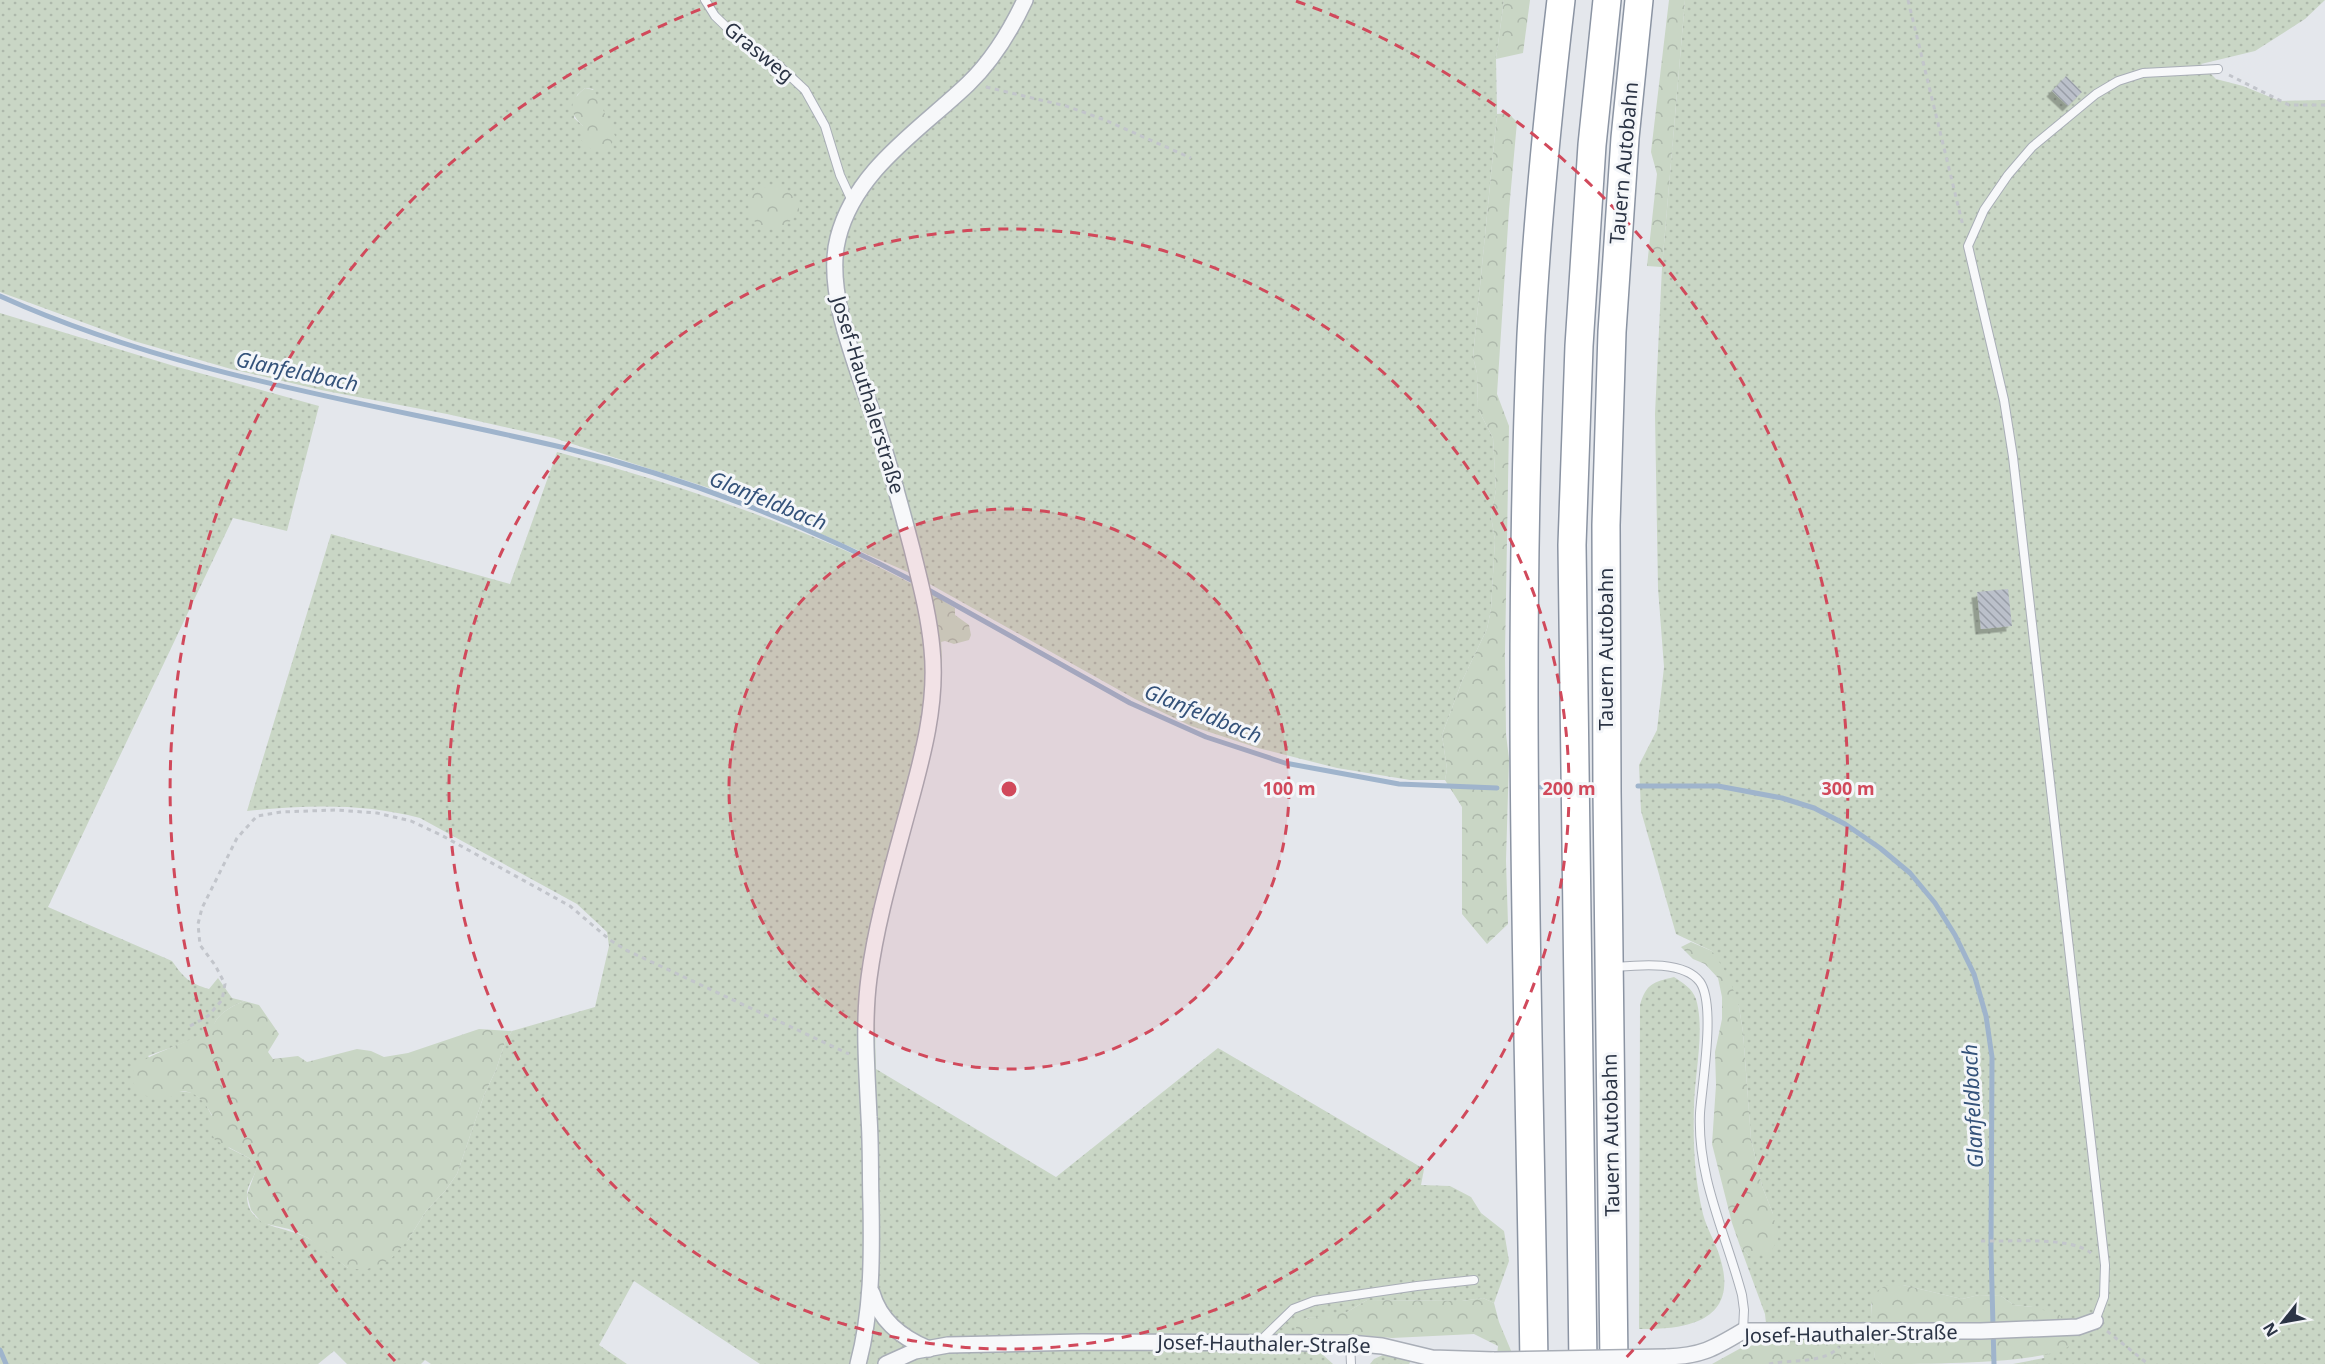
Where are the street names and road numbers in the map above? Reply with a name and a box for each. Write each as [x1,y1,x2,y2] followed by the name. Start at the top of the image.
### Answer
[719,15,800,88] street label: Grasweg
[1603,81,1644,245] street label: Tauern Autobahn
[825,291,911,497] street label: Josef-Hauthalerstraße
[1592,568,1619,730] street label: Tauern Autobahn
[1596,1053,1625,1217] street label: Tauern Autobahn
[1742,1318,1958,1349] street label: Josef-Hauthaler-Straße
[1155,1328,1371,1359] street label: Josef-Hauthaler-Straße

